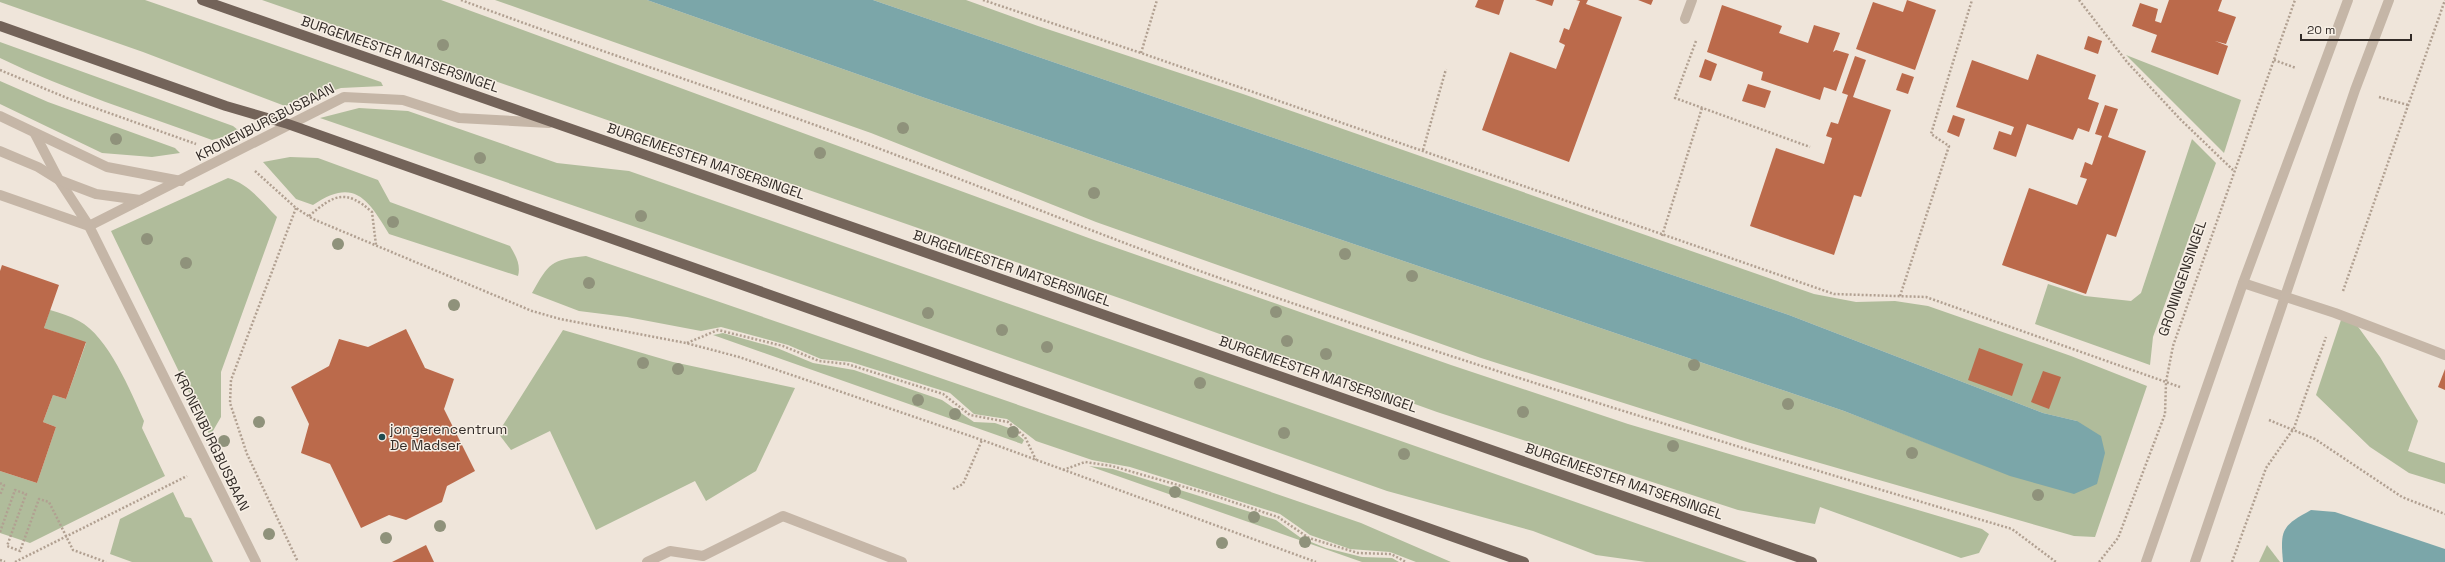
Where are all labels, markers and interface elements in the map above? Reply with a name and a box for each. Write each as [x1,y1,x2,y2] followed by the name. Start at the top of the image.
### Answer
[299,12,502,97] street label: BURGEMEESTER MATSERSINGEL
[2301,16,2411,42] scale bar
[2307,22,2335,38] text: 20 m
[193,79,337,165] street label: KRONENBURGBUSBAAN
[605,119,808,204] street label: BURGEMEESTER MATSERSINGEL
[2154,217,2210,339] street label: GRONINGENSINGEL
[911,226,1114,311] street label: BURGEMEESTER MATSERSINGEL
[1217,332,1420,417] street label: BURGEMEESTER MATSERSINGEL
[170,368,254,514] street label: KRONENBURGBUSBAAN
[389,420,507,454] place label: jongerencentrum De Madser
[377,432,387,442] marker: jongerencentrum De Madser
[1523,439,1726,524] street label: BURGEMEESTER MATSERSINGEL

